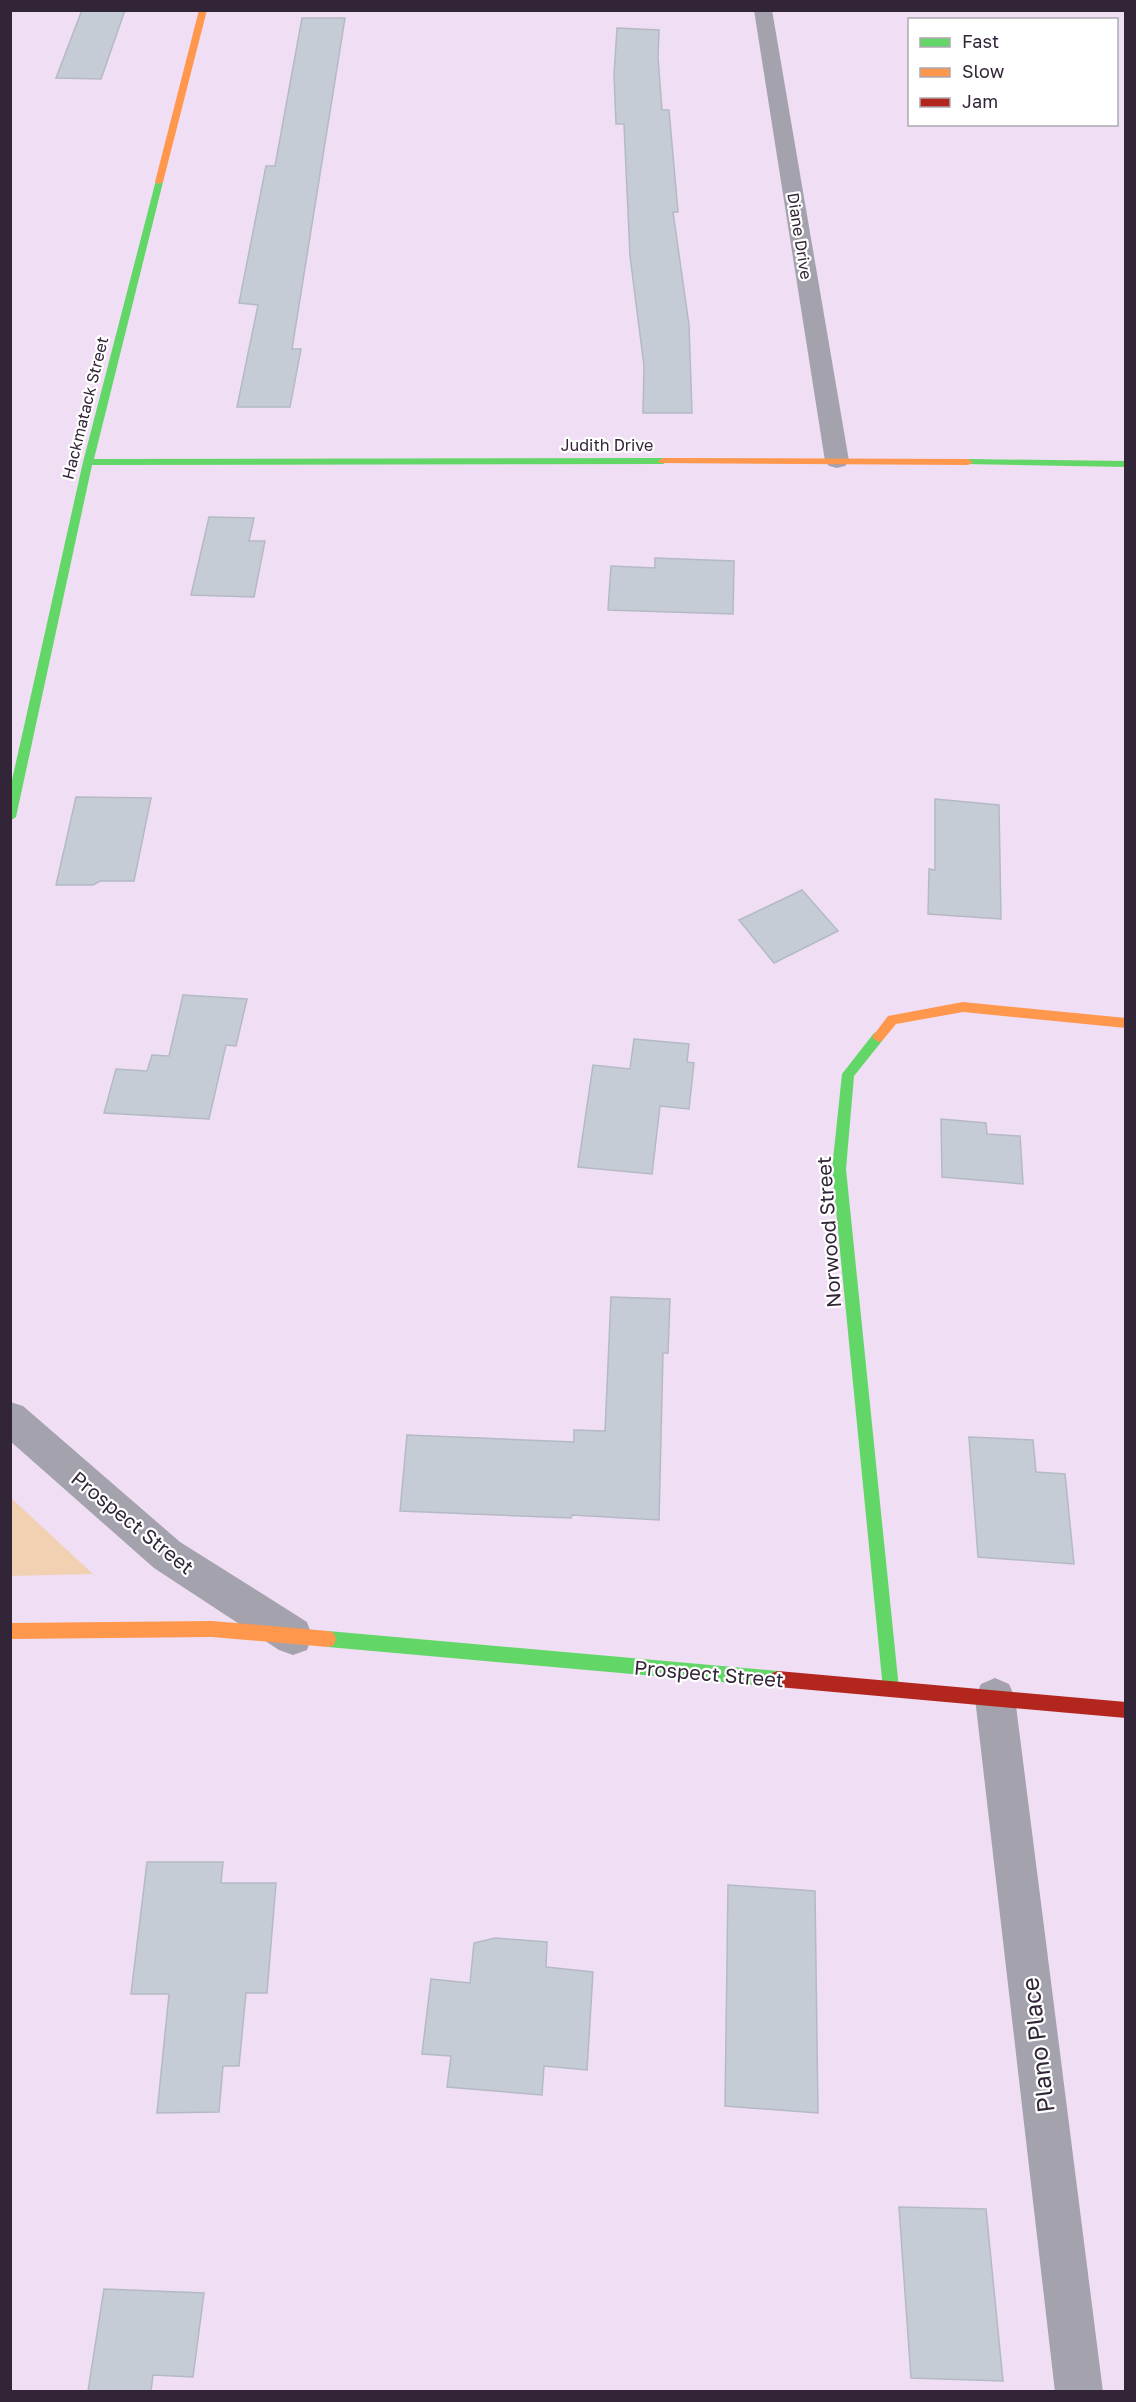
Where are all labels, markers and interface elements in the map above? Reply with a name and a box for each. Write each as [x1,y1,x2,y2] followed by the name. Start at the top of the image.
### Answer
[908,18,1118,126] legend
[962,30,999,52] text: Fast
[962,60,1005,82] text: Slow
[962,90,998,112] text: Jam
[783,191,817,281] street label: Diane Drive
[58,334,112,482] street label: Hackmatack Street
[561,435,653,455] street label: Judith Drive
[811,1155,845,1309] street label: Norwood Street
[67,1465,199,1579] street label: Prospect Street
[633,1654,785,1692] street label: Prospect Street
[1014,1976,1060,2114] street label: Plano Place

